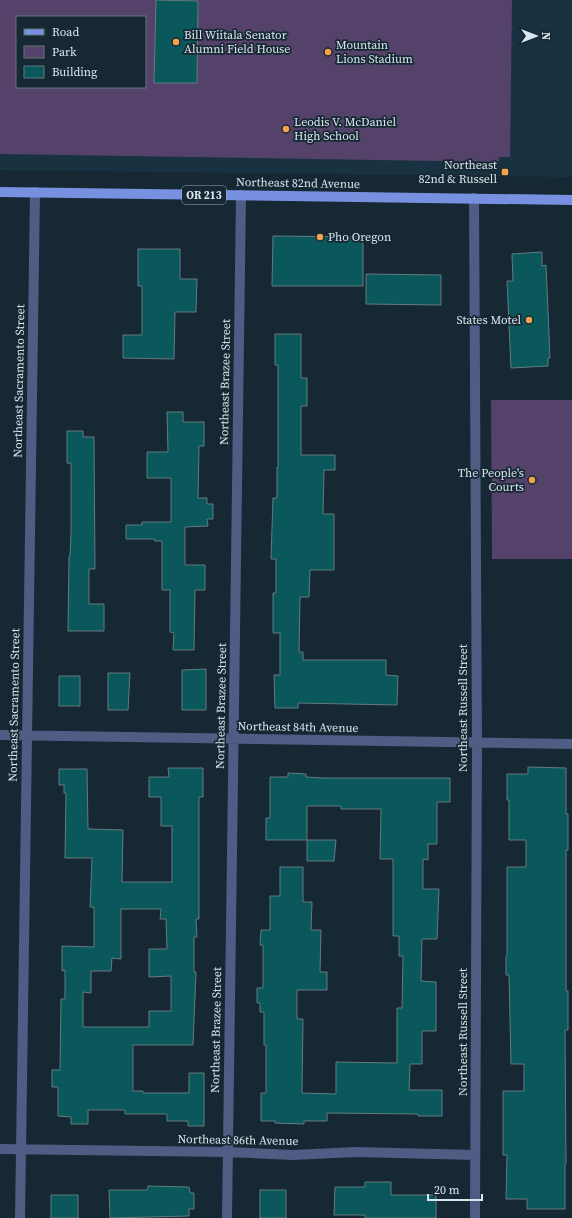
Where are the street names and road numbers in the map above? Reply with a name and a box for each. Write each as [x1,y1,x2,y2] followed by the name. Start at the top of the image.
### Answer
[236,174,360,192] street label: Northeast 82nd Avenue
[182,186,226,204] road number: OR 213
[10,304,28,458] street label: Northeast Sacramento Street
[216,319,234,445] street label: Northeast Brazee Street
[5,628,23,782] street label: Northeast Sacramento Street
[212,643,230,769] street label: Northeast Brazee Street
[455,644,471,772] street label: Northeast Russell Street
[237,718,359,736] street label: Northeast 84th Avenue
[207,967,225,1093] street label: Northeast Brazee Street
[455,968,471,1096] street label: Northeast Russell Street
[177,1131,299,1149] street label: Northeast 86th Avenue

